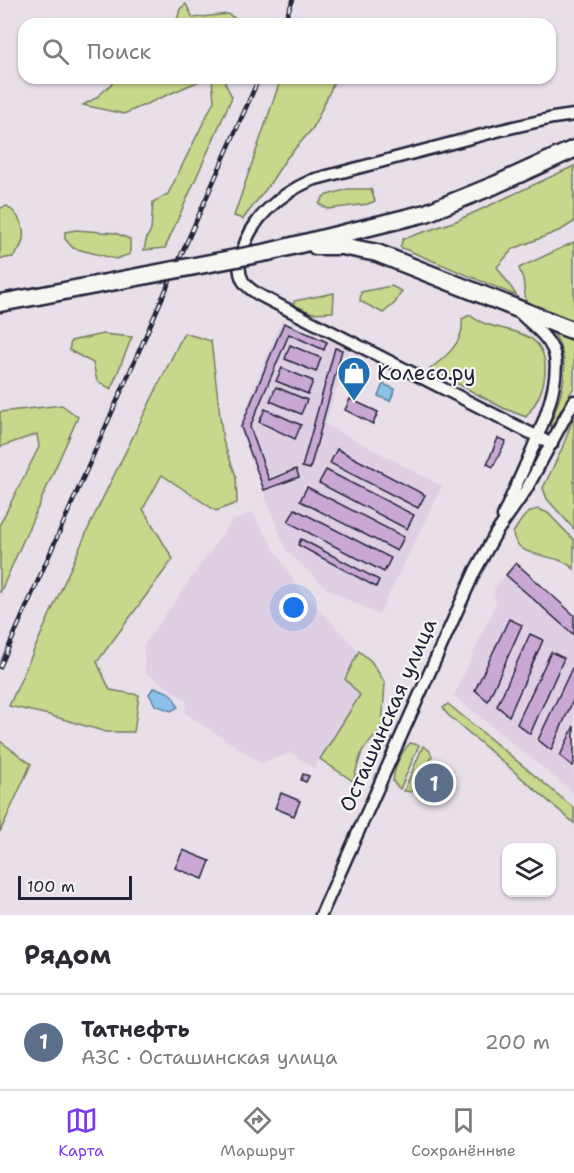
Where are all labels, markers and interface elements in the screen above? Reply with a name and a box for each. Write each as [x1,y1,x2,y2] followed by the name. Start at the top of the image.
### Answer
[18,18,556,84] search box
[39,35,72,68] icon: search
[87,37,151,66] text: Поиск
[336,355,372,402] shop icon: Колесо.ру
[377,359,476,387] place label: Колесо.ру
[279,593,308,622] your location
[333,614,443,816] street label: Осташинская улица
[414,760,454,806] pin: 1
[502,843,556,897] map controls
[502,843,556,897] button: layers
[18,873,132,900] scale bar
[27,876,75,897] text: 100 m
[24,937,111,972] text: Рядом
[81,1015,190,1044] text: Татнефть
[39,1029,48,1055] text: 1
[485,1029,550,1055] text: 200 m
[81,1044,337,1070] text: АЗС · Осташинская улица
[58,1104,104,1161] tab: Карта
[220,1104,295,1161] tab: Маршрут
[411,1104,516,1161] tab: Сохранённые

